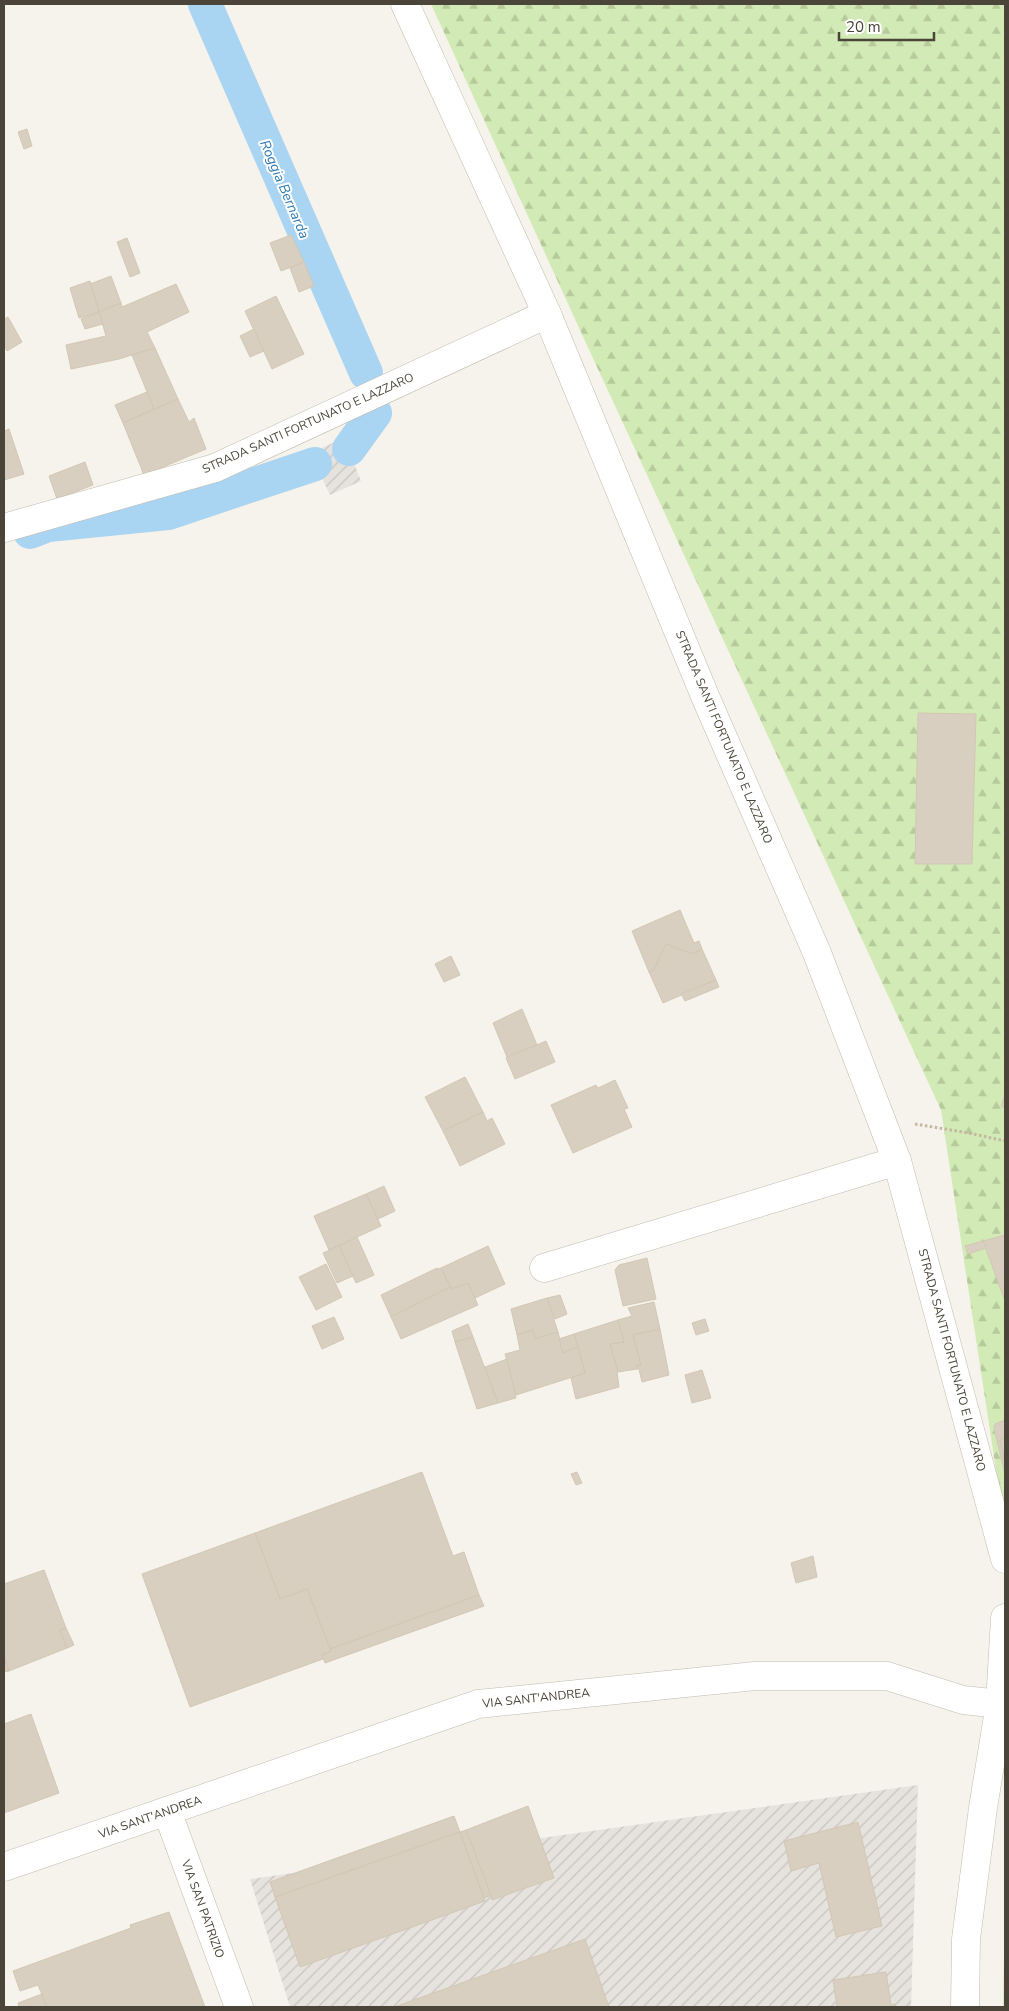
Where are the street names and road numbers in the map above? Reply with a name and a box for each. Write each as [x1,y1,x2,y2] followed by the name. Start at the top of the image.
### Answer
[200,369,416,477] street label: STRADA SANTI FORTUNATO E LAZZARO
[672,628,776,846] street label: STRADA SANTI FORTUNATO E LAZZARO
[915,1247,989,1473] street label: STRADA SANTI FORTUNATO E LAZZARO
[480,1684,591,1712] street label: VIA SANT'ANDREA
[95,1792,204,1842] street label: VIA SANT'ANDREA
[177,1857,228,1960] street label: VIA SAN PATRIZIO

